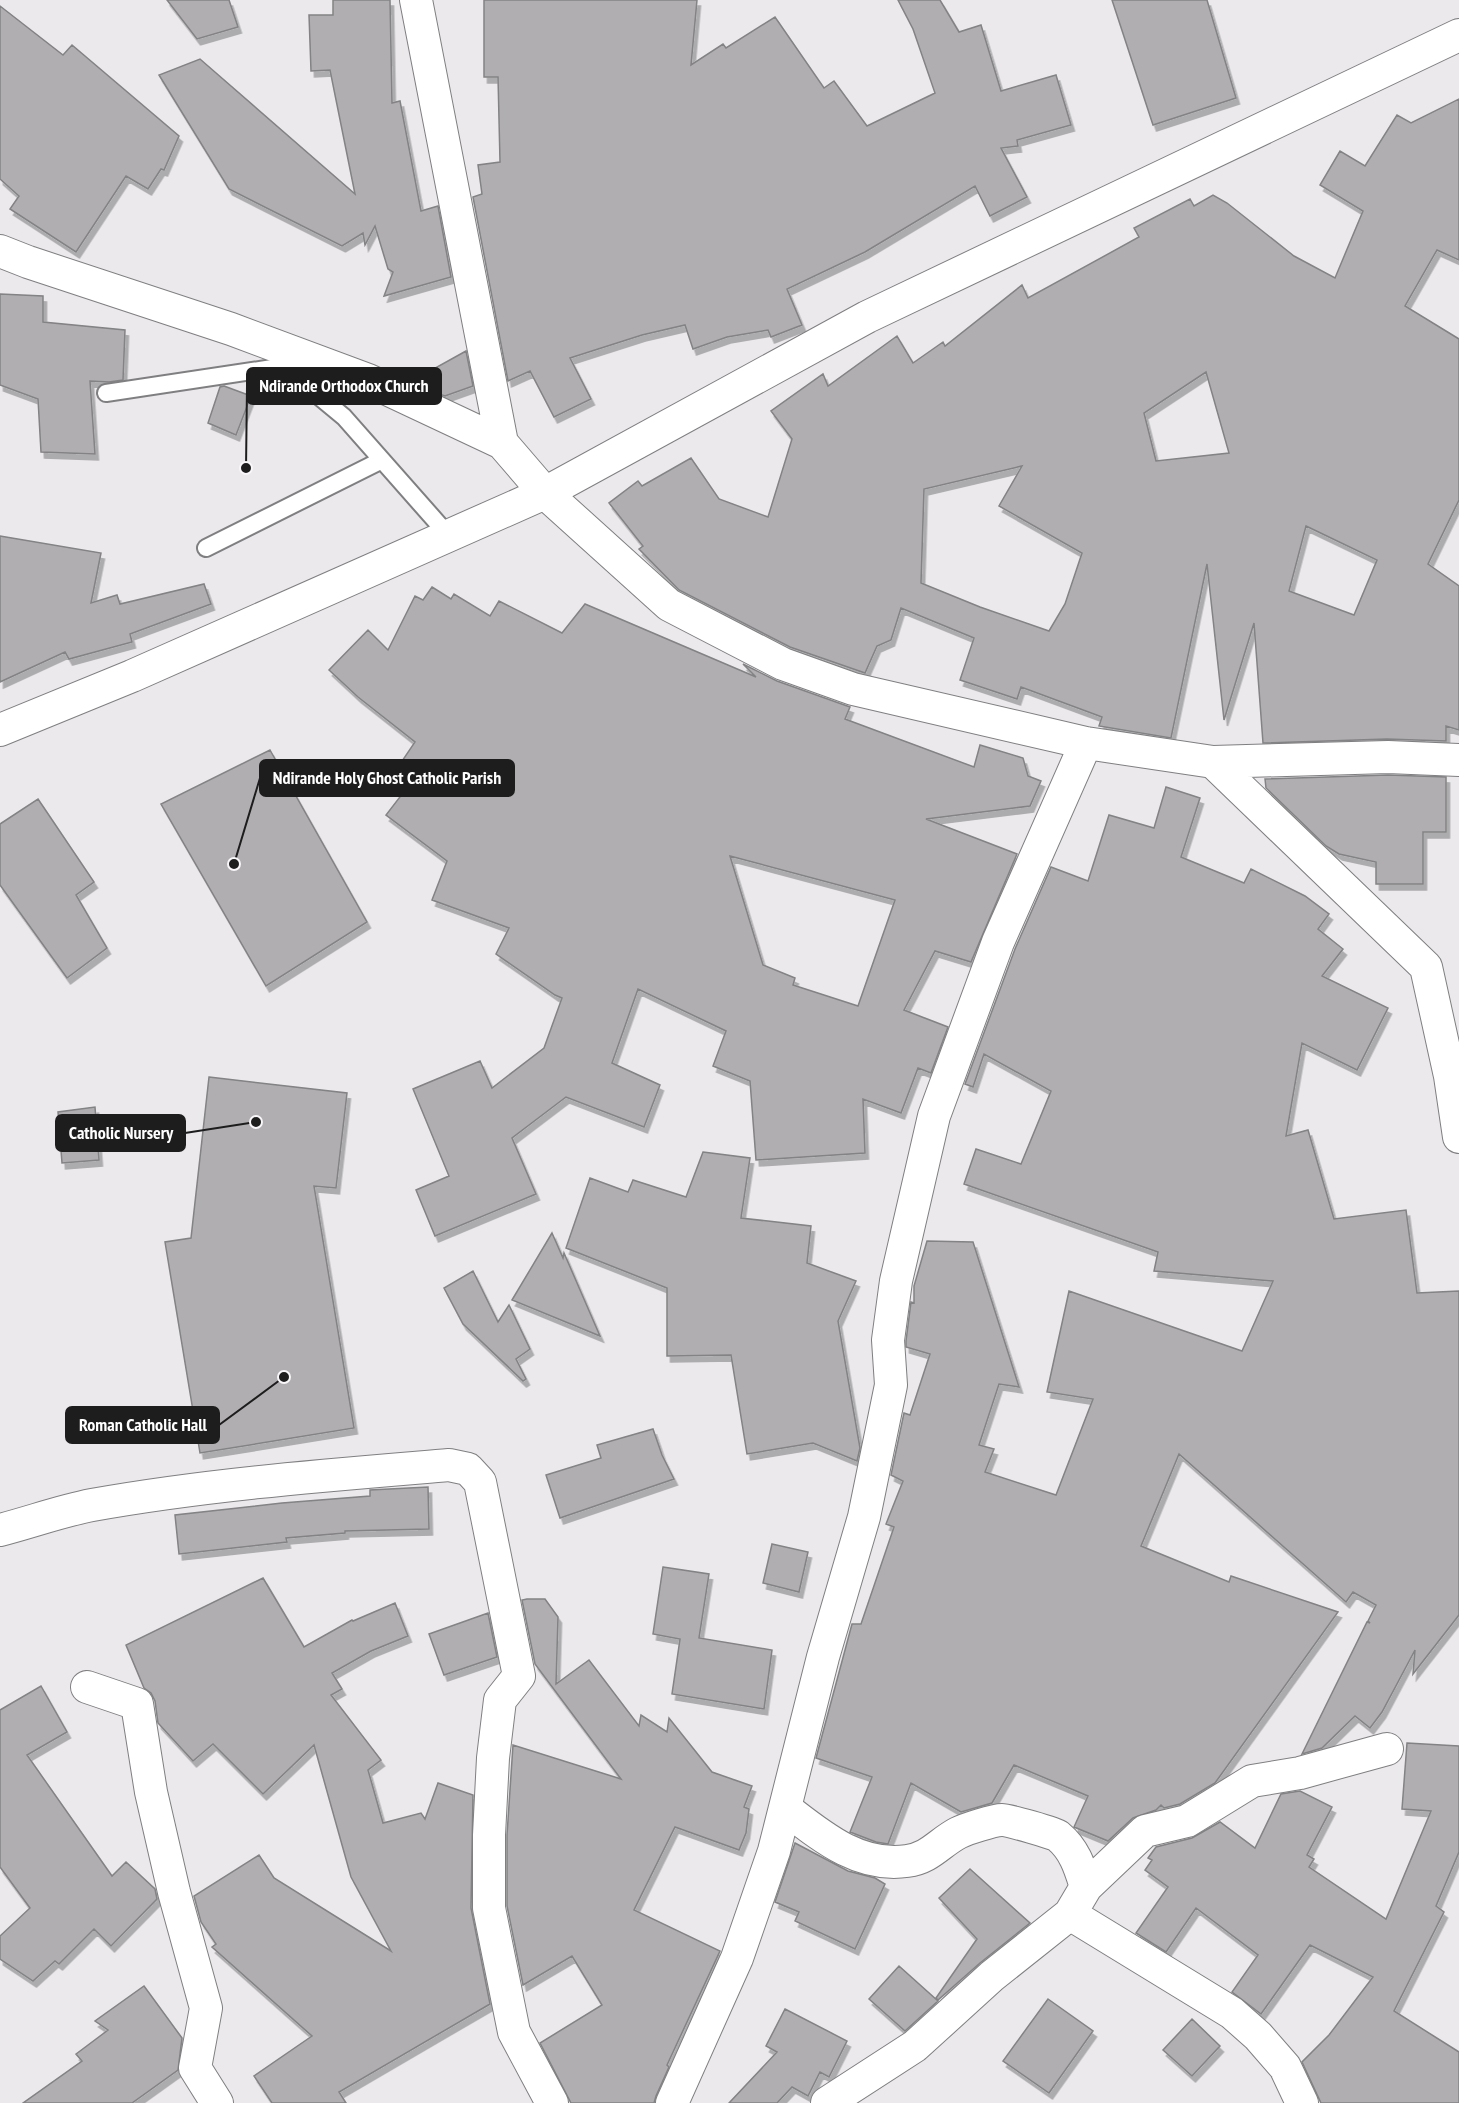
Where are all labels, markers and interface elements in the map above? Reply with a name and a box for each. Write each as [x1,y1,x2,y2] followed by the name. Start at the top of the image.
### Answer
[247,368,441,404] callout: Ndirande Orthodox Church
[259,374,429,397] text: Ndirande Orthodox Church
[260,760,514,796] callout: Ndirande Holy Ghost Catholic Parish
[273,766,501,789] text: Ndirande Holy Ghost Catholic Parish
[56,1115,185,1151] callout: Catholic Nursery
[69,1121,174,1144] text: Catholic Nursery
[66,1407,219,1443] callout: Roman Catholic Hall
[79,1413,208,1436] text: Roman Catholic Hall

